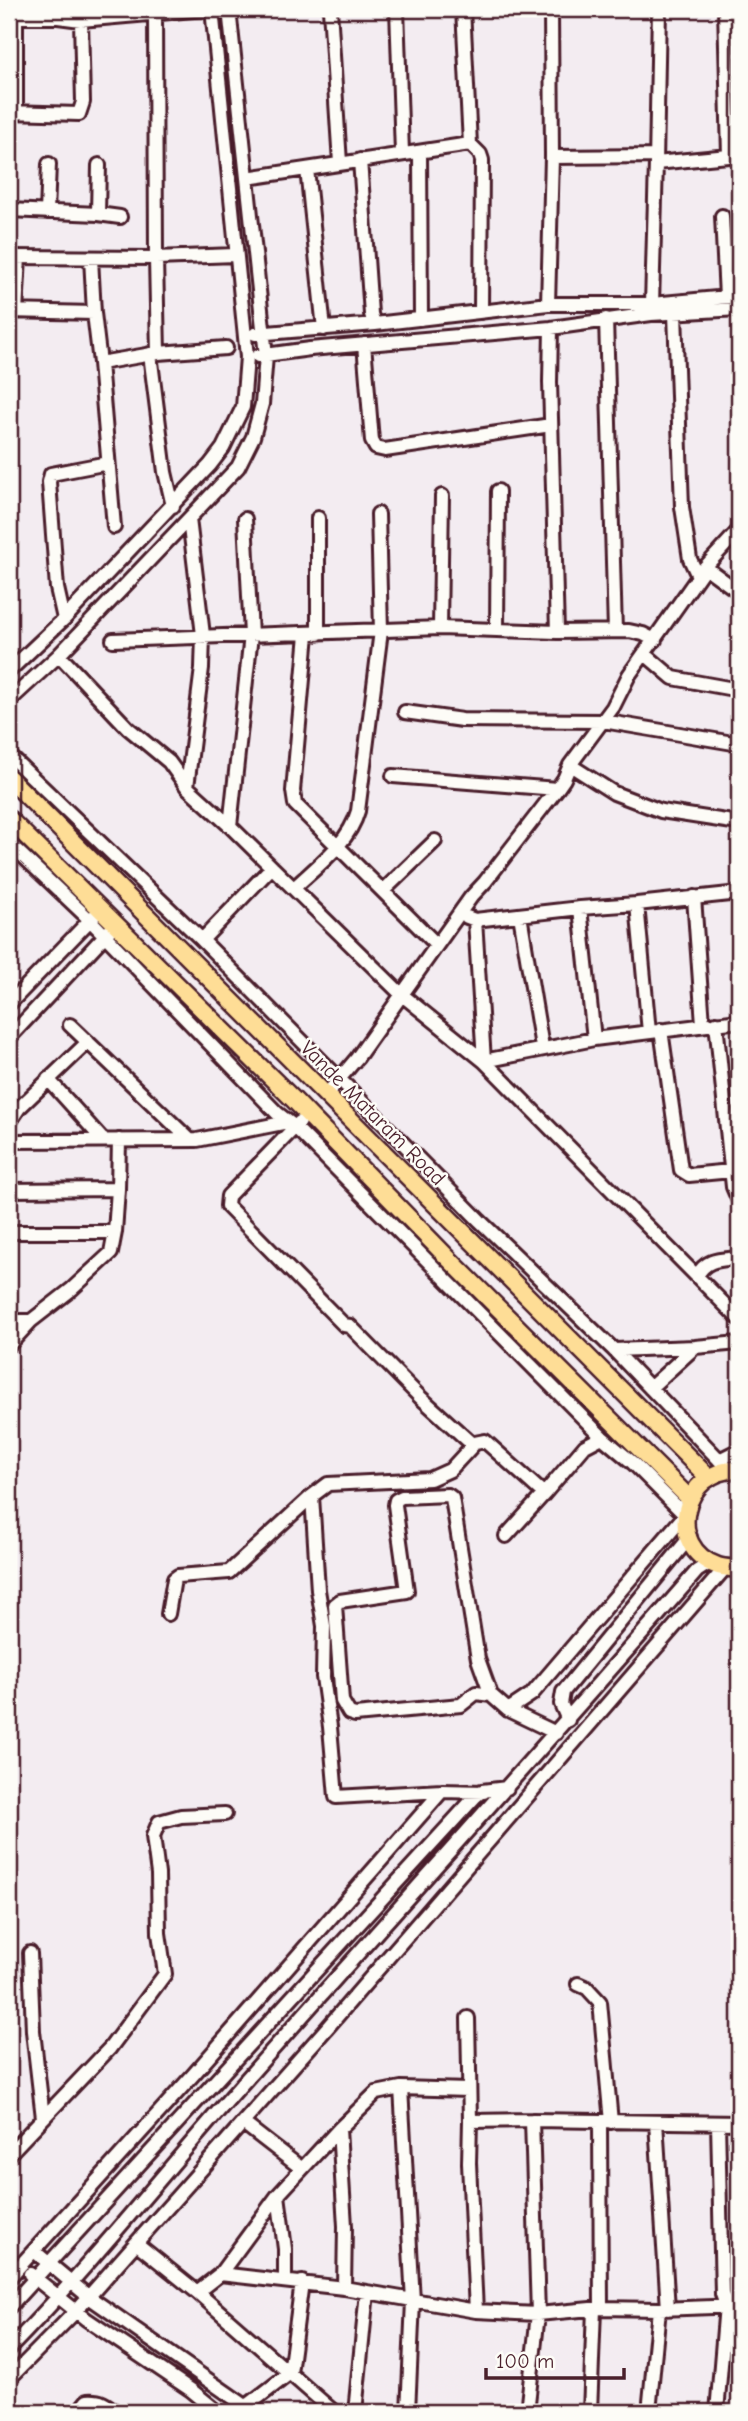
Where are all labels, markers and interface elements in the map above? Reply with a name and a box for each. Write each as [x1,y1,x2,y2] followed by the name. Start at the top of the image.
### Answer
[296,1036,450,1190] street label: Vande Mataram Road
[486,2337,624,2381] scale bar
[496,2349,554,2373] text: 100 m

